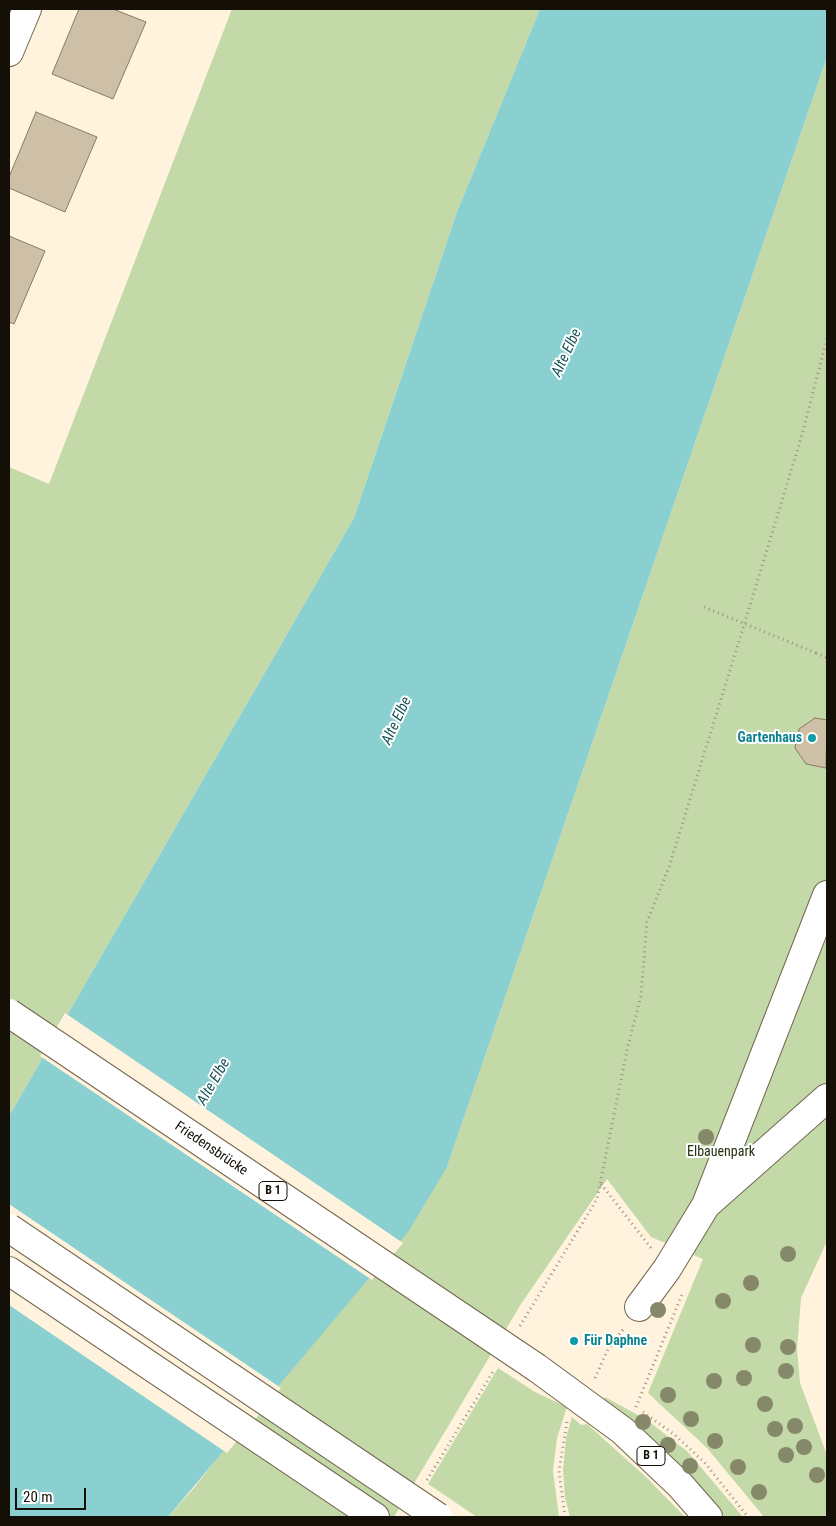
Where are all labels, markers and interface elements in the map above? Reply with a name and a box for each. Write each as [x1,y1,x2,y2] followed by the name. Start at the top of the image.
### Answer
[548,326,586,380] water label: Alte Elbe
[378,694,416,748] water label: Alte Elbe
[738,730,802,746] place label: Gartenhaus
[806,732,818,744] marker: Gartenhaus
[193,1055,235,1109] water label: Alte Elbe
[171,1118,251,1180] street label: Friedensbrücke
[687,1144,755,1160] park label: Elbauenpark
[259,1182,287,1200] road number: B 1
[584,1333,647,1349] place label: Für Daphne
[568,1335,580,1347] marker: Für Daphne
[637,1446,665,1465] road number: B 1
[18,1478,89,1510] scale bar
[23,1488,53,1506] text: 20 m

